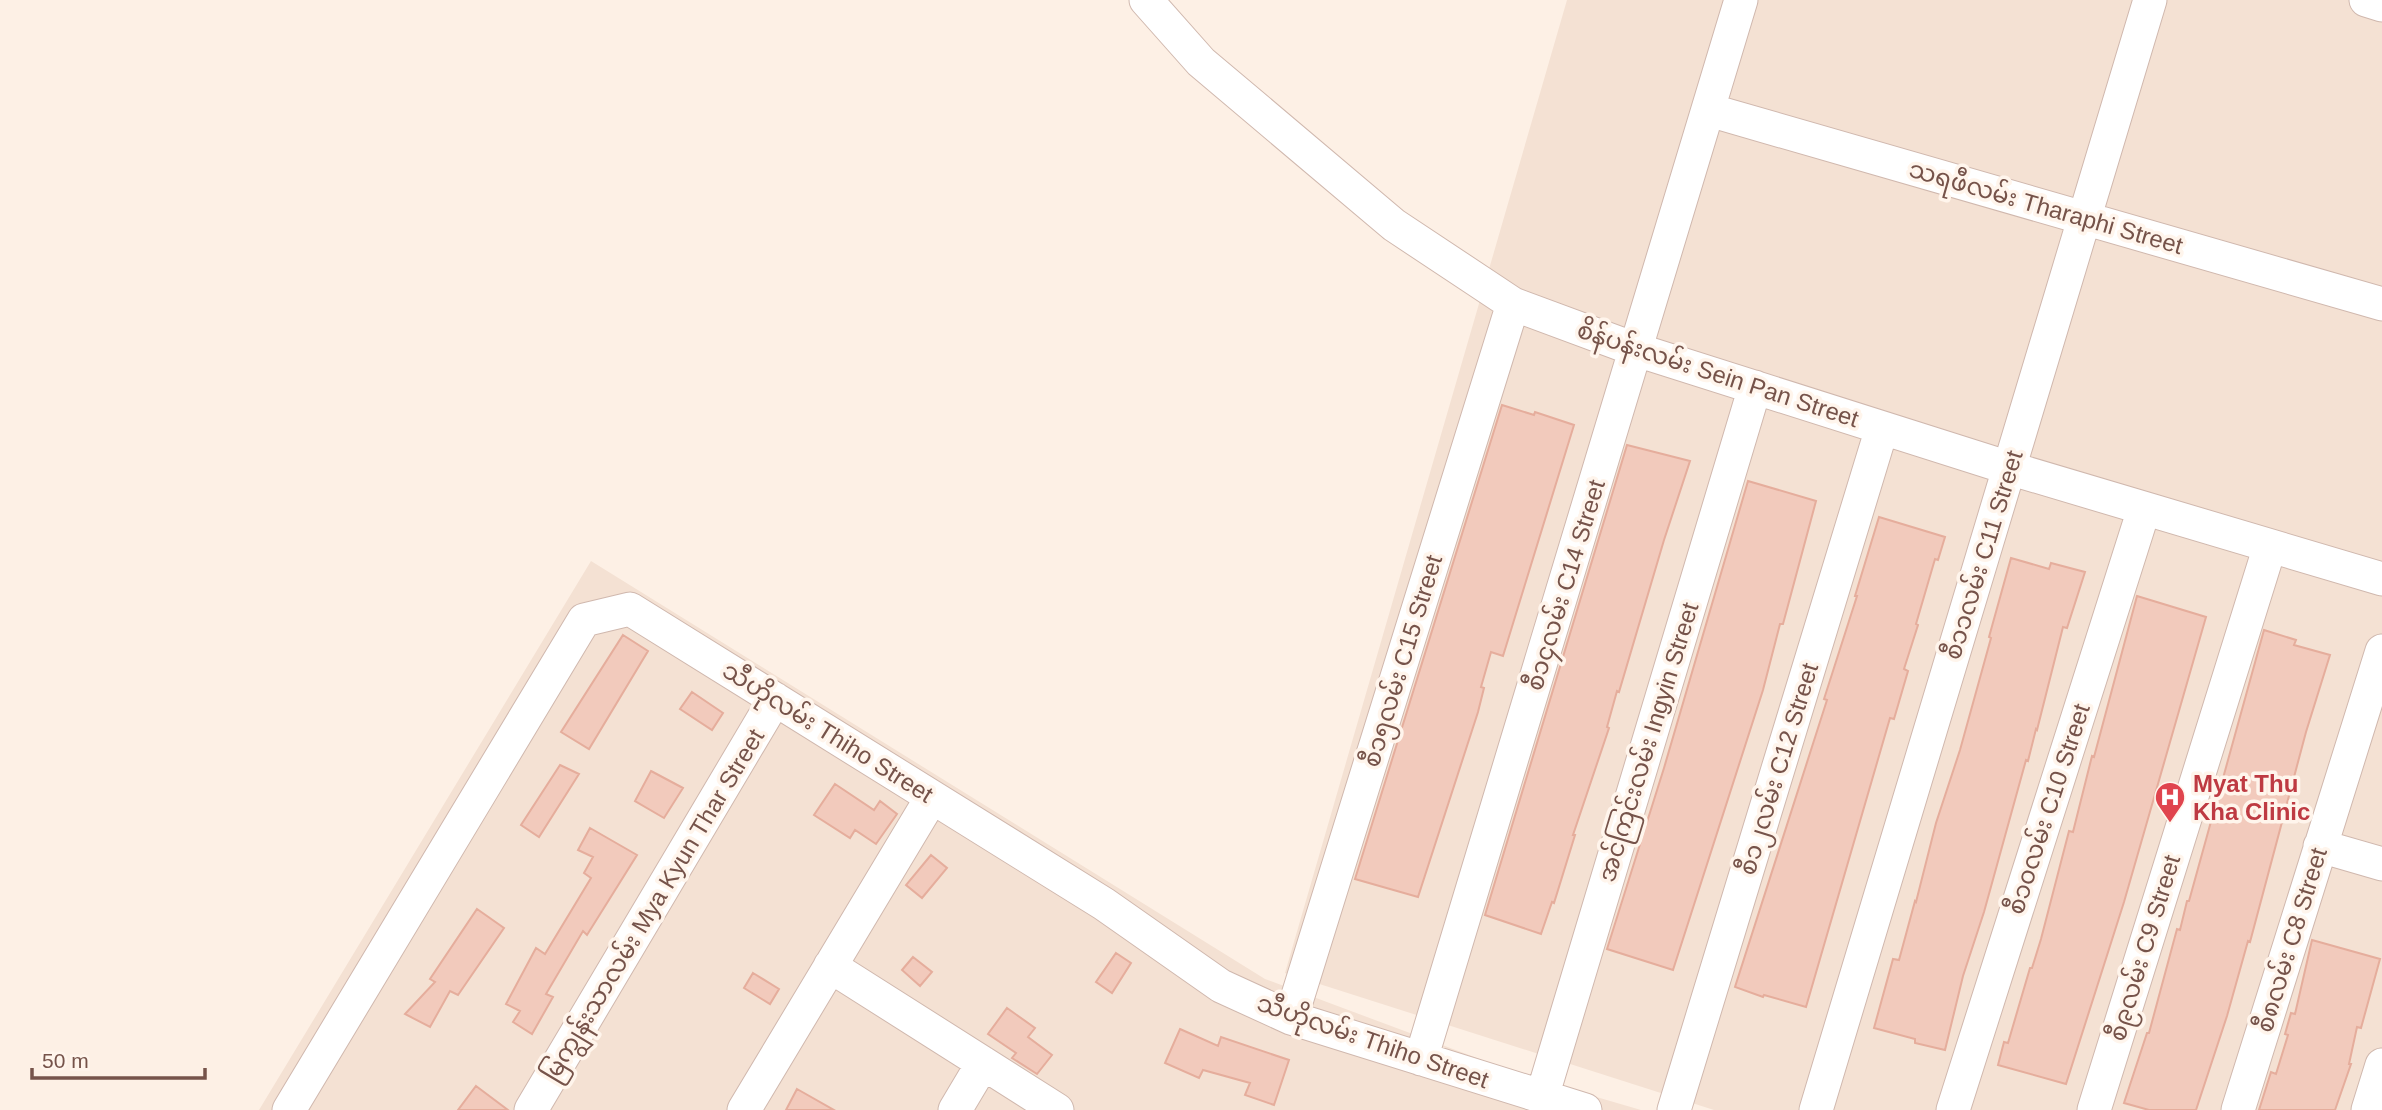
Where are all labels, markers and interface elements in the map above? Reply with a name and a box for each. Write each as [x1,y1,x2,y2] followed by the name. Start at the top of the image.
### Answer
[1904,153,2187,265] street label: သရဖီလမ်း Tharaphi Street
[1572,314,1863,438] street label: စိန်ပန်းလမ်း Sein Pan Street
[1936,446,2028,663] street label: စီ၁၁လမ်း C11 Street
[1518,475,1616,695] street label: စီ၁၄လမ်း C14 Street
[1355,551,1453,772] street label: စီ၁၅လမ်း C15 Street
[1591,598,1709,887] street label: အင်ကြင်းလမ်း Ingyin Street
[715,654,940,813] street label: သီဟိုလမ်း Thiho Street
[1731,659,1829,880] street label: စီ၁၂လမ်း C12 Street
[1999,699,2095,918] street label: စီ၁၀လမ်း C10 Street
[535,723,776,1090] street label: မြကျွန်းသာလမ်း Mya Kyun Thar Street
[2193,770,2310,825] place label: Myat Thu Kha Clinic
[2153,780,2187,824] hospital icon: Myat Thu Kha Clinic
[2248,844,2332,1035] street label: စီ၈လမ်း C8 Street
[2101,851,2191,1046] street label: စီ၉လမ်း C9 Street
[1252,987,1493,1099] street label: သီဟိုလမ်း Thiho Street
[32,1036,205,1080] scale bar
[42,1049,89,1072] text: 50 m

